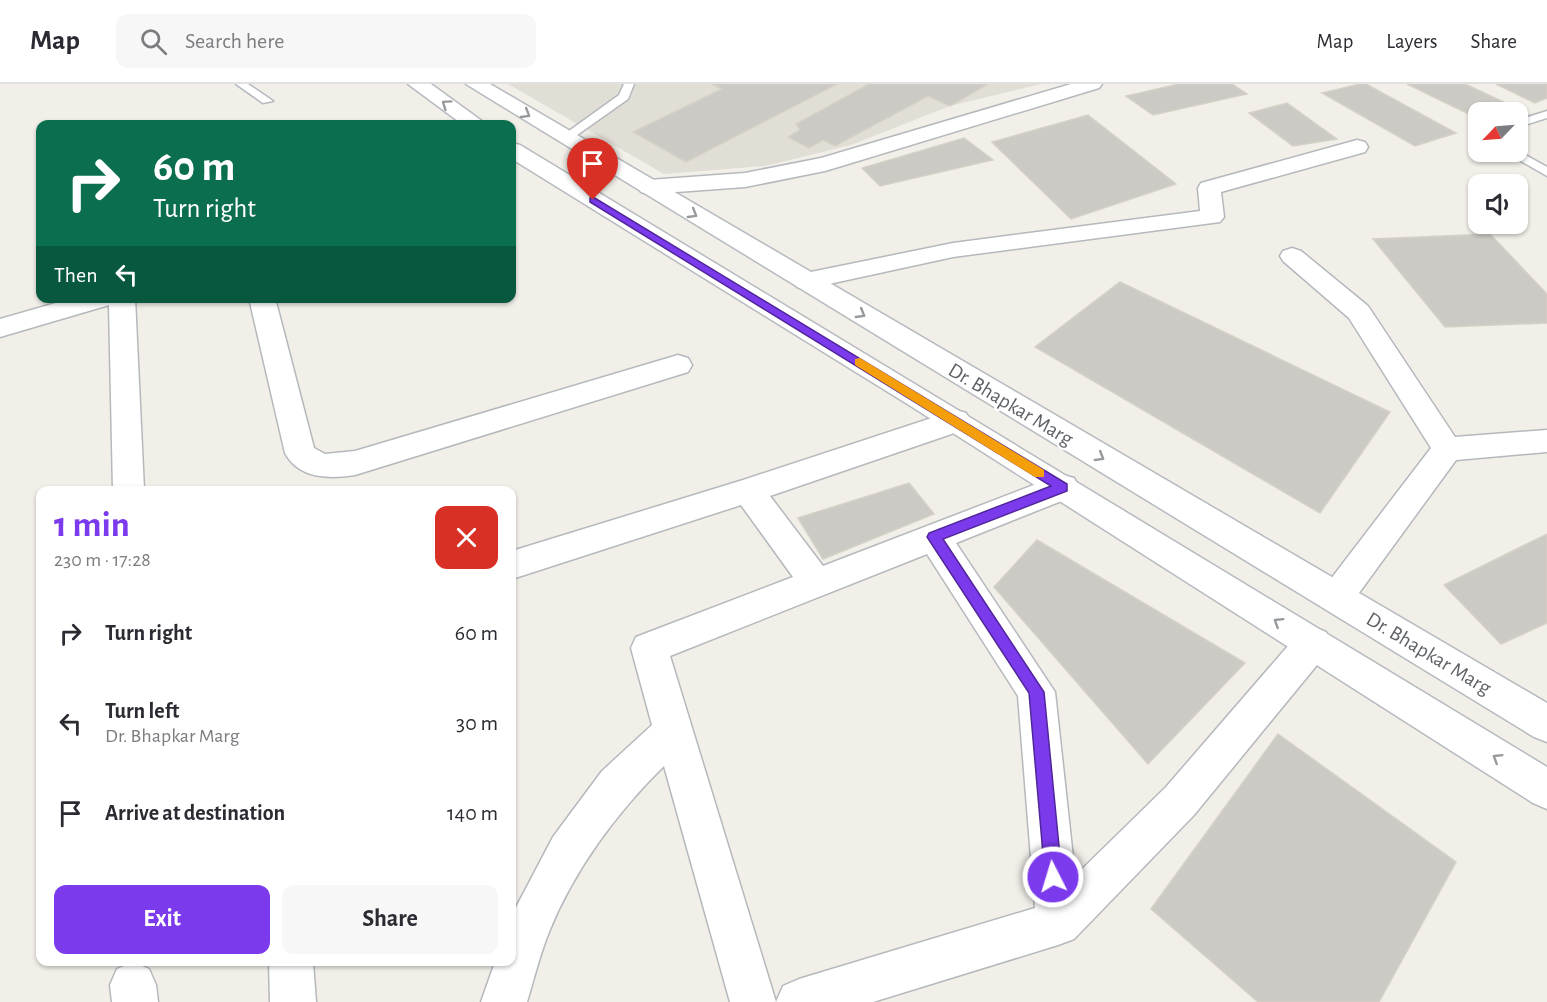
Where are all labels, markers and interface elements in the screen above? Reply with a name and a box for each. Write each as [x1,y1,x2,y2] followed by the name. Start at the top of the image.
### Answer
[116,14,536,68] search box
[137,25,170,58] icon: search
[30,27,80,55] text: Map
[185,30,284,52] text: Search here
[1317,31,1353,52] text: Map
[1386,31,1437,52] text: Layers
[1470,31,1517,52] text: Share
[442,100,453,111] one-way arrow
[1468,102,1528,162] north arrow
[1468,102,1528,234] map controls
[520,107,530,118] one-way arrow
[567,138,618,200] pin
[54,144,132,222] icon: right
[153,146,235,188] text: 60 m
[576,147,609,180] icon: arrive
[1468,174,1528,234] button: sound
[153,195,256,222] text: Turn right
[687,207,697,218] one-way arrow
[110,258,143,291] icon: left
[54,264,98,286] text: Then
[855,307,865,318] one-way arrow
[945,359,1077,450] street label: Dr. Bhapkar Marg
[1094,450,1104,461] one-way arrow
[435,506,498,569] button: close
[54,507,130,543] text: 1 min
[54,550,151,570] text: 230 m · 17:28
[1363,608,1495,699] street label: Dr. Bhapkar Marg
[54,617,87,650] icon: right
[1274,617,1284,629] one-way arrow
[105,622,192,644] text: Turn right
[455,622,498,644] text: 60 m
[105,700,179,722] text: Turn left
[54,707,87,740] icon: left
[456,712,498,734] text: 30 m
[105,726,239,746] text: Dr. Bhapkar Marg
[1493,754,1504,765] one-way arrow
[54,797,87,830] icon: arrive
[105,802,285,824] text: Arrive at destination
[447,802,498,824] text: 140 m
[1021,845,1085,909] position arrow
[54,885,270,954] button: Exit
[282,885,498,954] button: Share

